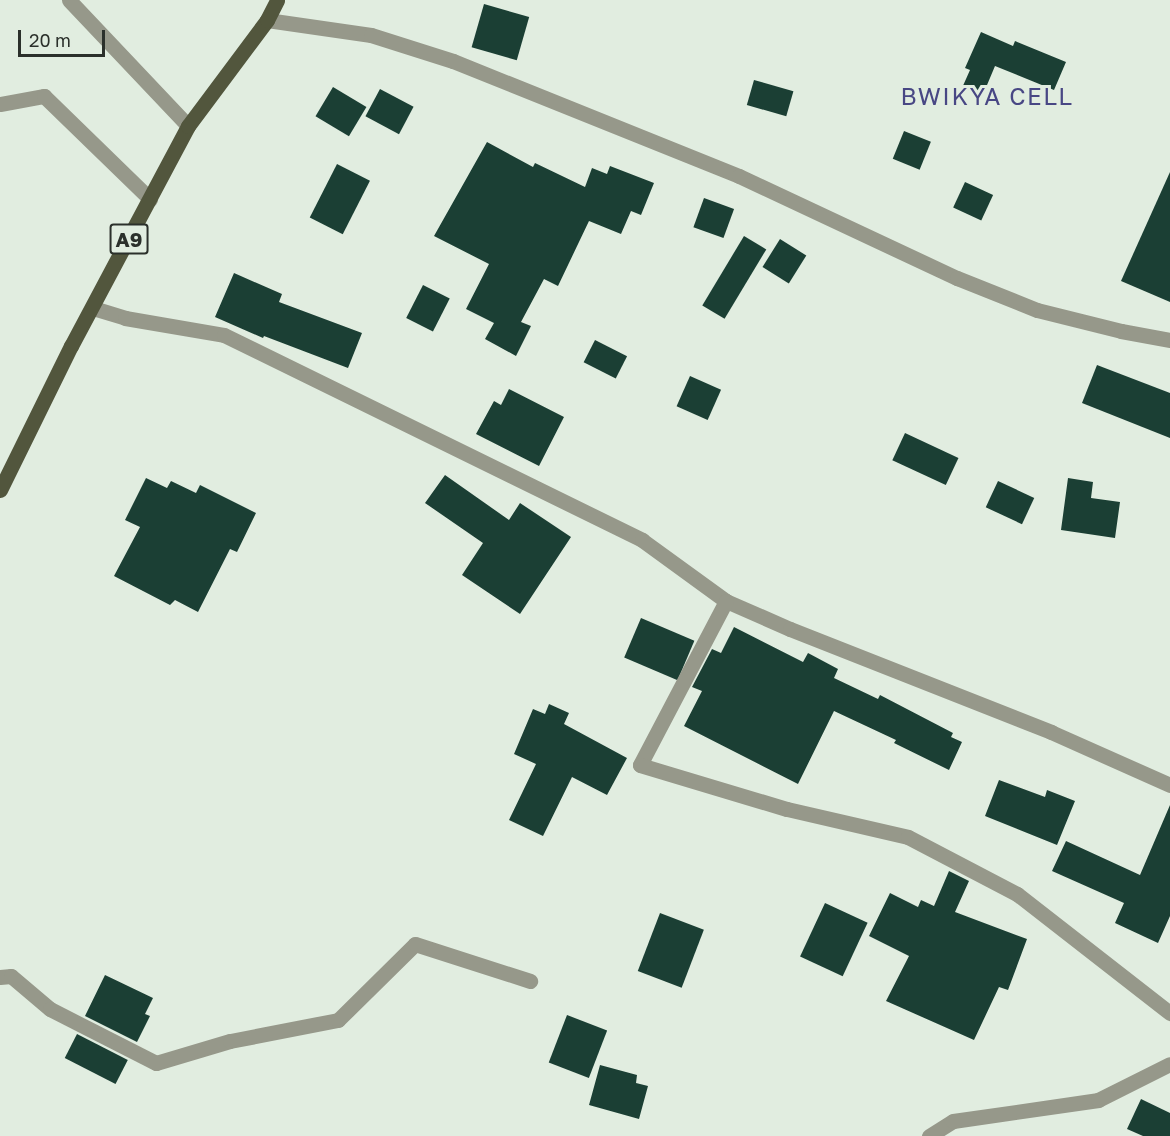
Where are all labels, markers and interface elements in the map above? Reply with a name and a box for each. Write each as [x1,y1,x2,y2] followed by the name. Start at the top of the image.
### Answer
[21,18,108,56] scale bar
[29,29,71,51] text: 20 m
[900,82,1074,110] district label: BWIKYA CELL
[110,222,148,256] road number: A9

